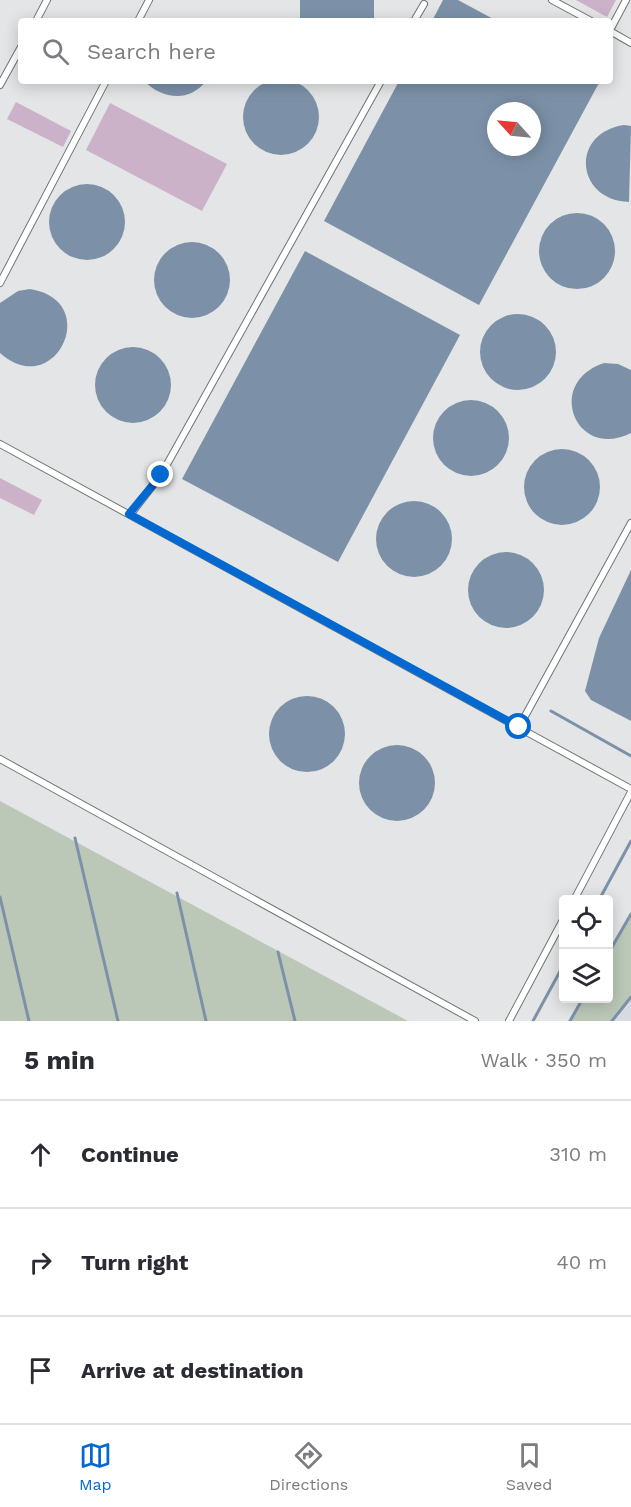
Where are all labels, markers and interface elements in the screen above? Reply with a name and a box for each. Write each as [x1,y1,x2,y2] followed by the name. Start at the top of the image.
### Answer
[18,18,613,84] search box
[39,35,72,68] icon: search
[87,39,216,64] text: Search here
[487,102,541,156] north arrow
[147,461,173,487] route end
[505,713,531,739] route start
[559,895,613,1003] map controls
[559,895,613,949] button: locate
[559,949,613,1003] button: layers
[24,1045,95,1075] text: 5 min
[480,1048,607,1072] text: Walk · 350 m
[24,1138,57,1171] icon: ahead
[81,1142,179,1167] text: Continue
[549,1142,607,1166] text: 310 m
[24,1246,57,1279] icon: right
[81,1250,188,1275] text: Turn right
[556,1250,607,1274] text: 40 m
[24,1354,57,1387] icon: arrive
[81,1358,304,1383] text: Arrive at destination
[79,1439,112,1494] tab: Map
[269,1439,348,1494] tab: Directions
[506,1439,552,1494] tab: Saved

